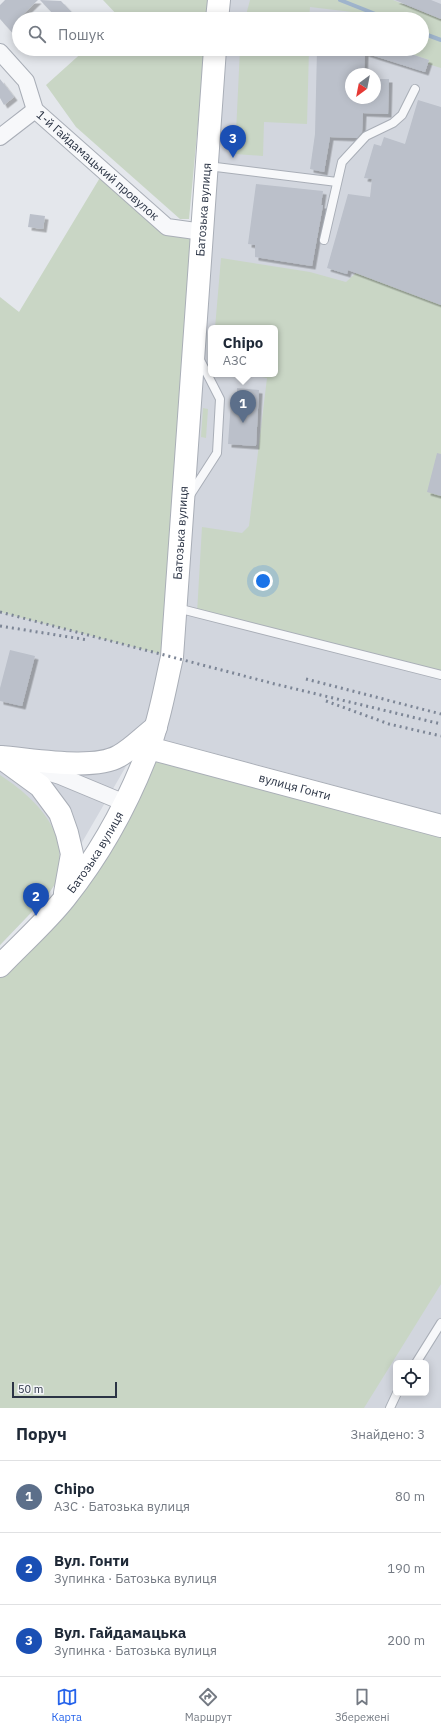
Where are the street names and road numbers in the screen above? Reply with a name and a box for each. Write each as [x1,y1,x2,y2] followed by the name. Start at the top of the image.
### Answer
[34,107,163,224] street label: 1-й Гайдамацький провулок
[192,162,214,257] street label: Батозька вулиця
[169,486,191,580] street label: Батозька вулиця
[257,770,333,803] street label: вулиця Гонти
[64,809,126,896] street label: Батозька вулиця

